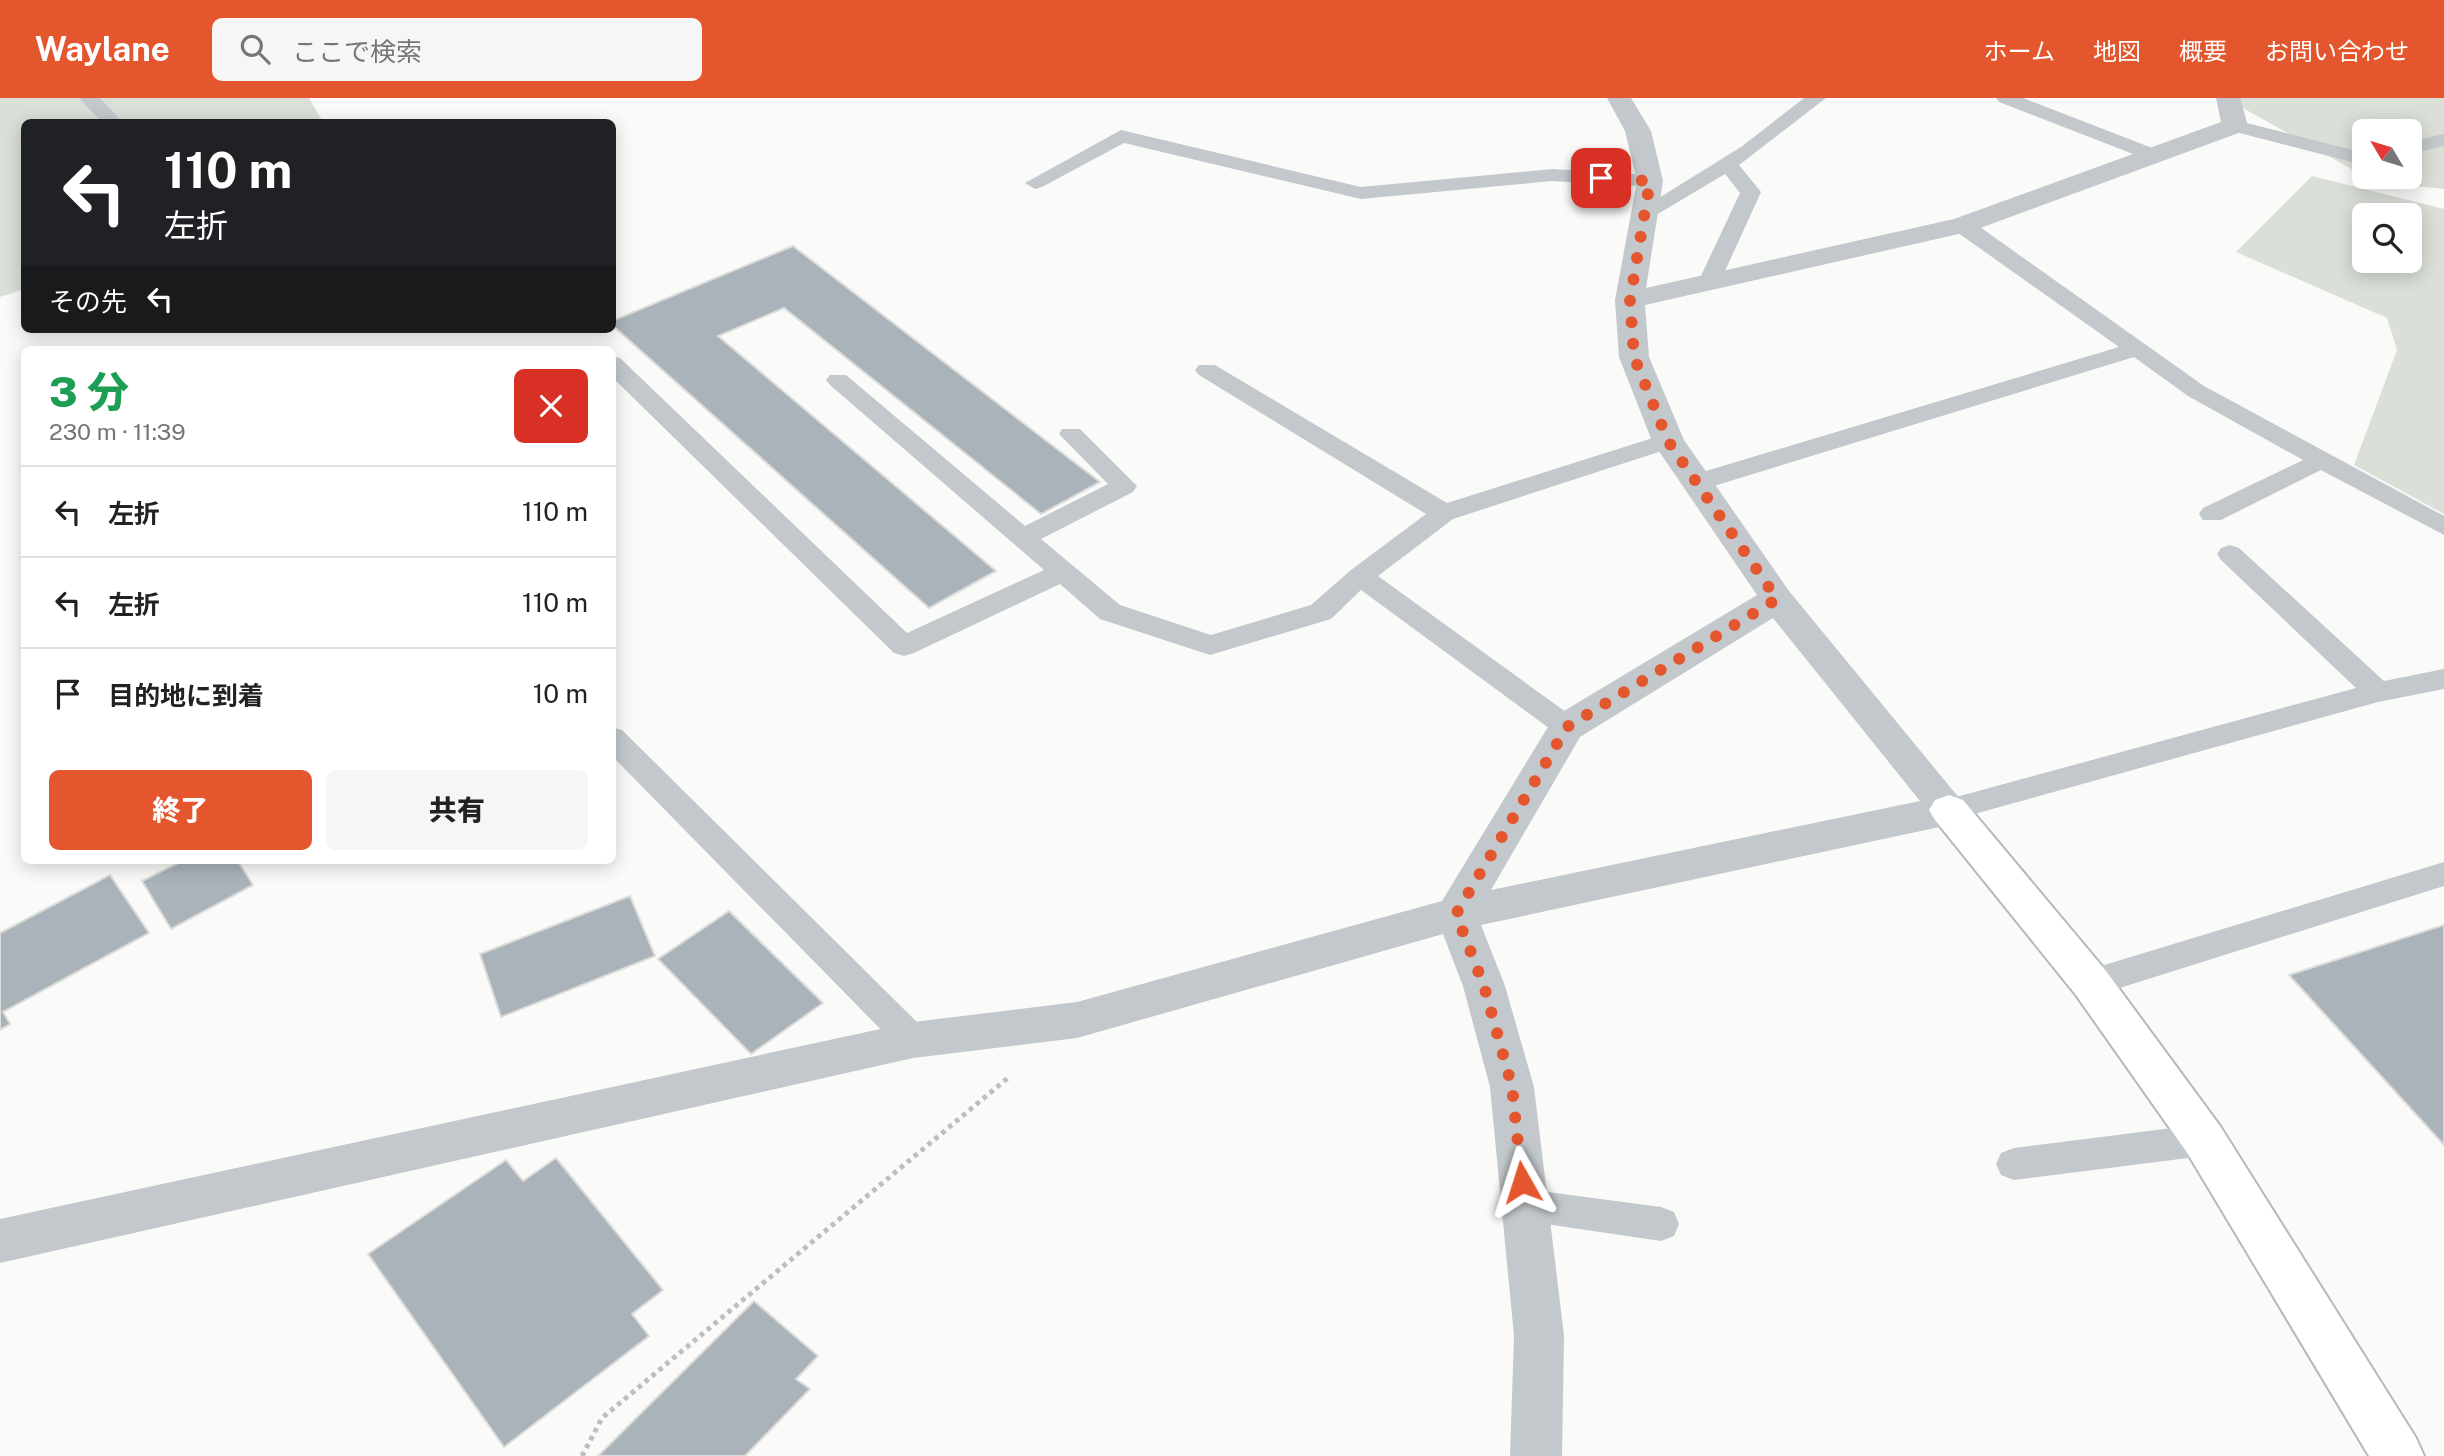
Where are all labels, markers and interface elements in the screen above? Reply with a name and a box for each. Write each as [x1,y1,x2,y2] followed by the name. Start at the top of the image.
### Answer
[212,18,702,81] search box
[35,30,170,68] text: Waylane
[236,30,274,68] icon: search
[292,36,422,67] text: ここで検索
[1984,37,2055,65] text: ホーム
[2093,37,2141,65] text: 地図
[2179,37,2227,65] text: 概要
[2265,37,2409,65] text: お問い合わせ
[2352,119,2422,189] north arrow
[2352,119,2422,273] map controls
[164,141,292,199] text: 110 m
[49,147,140,238] icon: left
[1571,148,1631,208] pin
[1582,159,1620,197] icon: arrive
[2352,203,2422,273] button: search
[164,207,228,244] text: 左折
[141,280,179,318] icon: left
[49,286,127,317] text: その先
[49,367,129,416] text: 3 分
[514,369,588,443] button: close
[49,418,186,445] text: 230 m · 11:39
[49,493,87,531] icon: left
[522,496,588,527] text: 110 m
[108,498,160,529] text: 左折
[49,584,87,622] icon: left
[522,587,588,618] text: 110 m
[108,589,160,620] text: 左折
[49,675,87,713] icon: arrive
[533,678,588,709] text: 10 m
[108,680,264,711] text: 目的地に到着
[49,770,312,850] button: 終了
[326,770,588,850] button: 共有
[1485,1145,1559,1219] position arrow

